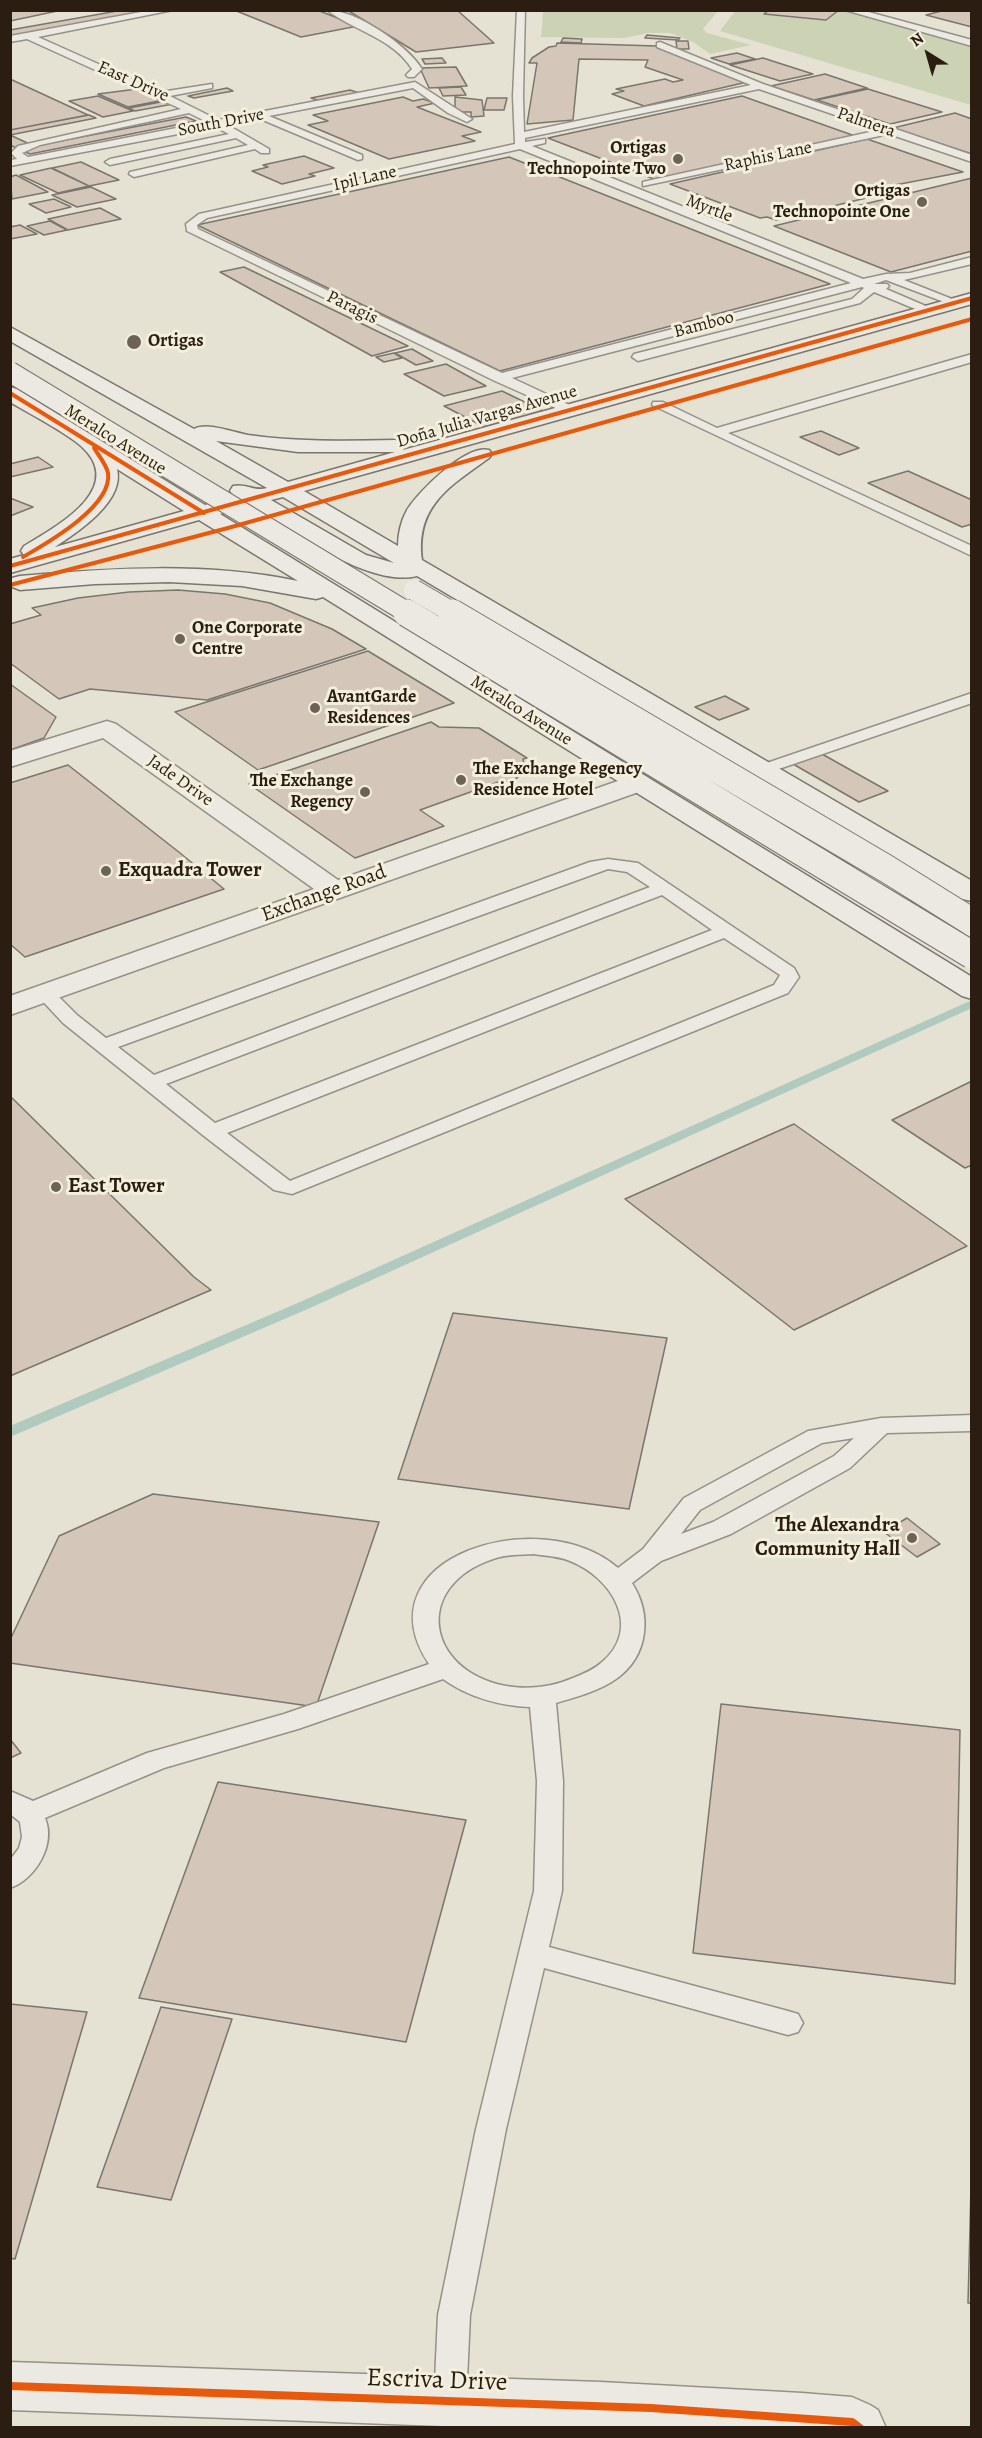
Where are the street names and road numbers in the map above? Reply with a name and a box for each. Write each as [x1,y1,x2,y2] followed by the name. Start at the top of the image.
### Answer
[94,57,172,107] street label: East Drive
[834,103,898,143] street label: Palmera
[176,104,266,142] street label: South Drive
[722,137,814,177] street label: Raphis Lane
[331,161,399,197] street label: Ipil Lane
[683,190,735,228] street label: Myrtle
[323,286,381,330] street label: Paragis
[672,307,736,343] street label: Bamboo
[394,381,580,453] street label: Doña Julia Vargas Avenue
[60,400,170,480] street label: Meralco Avenue
[466,671,576,751] street label: Meralco Avenue
[143,751,217,811] street label: Jade Drive
[258,860,390,928] street label: Exchange Road
[366,2363,508,2399] street label: Escriva Drive

